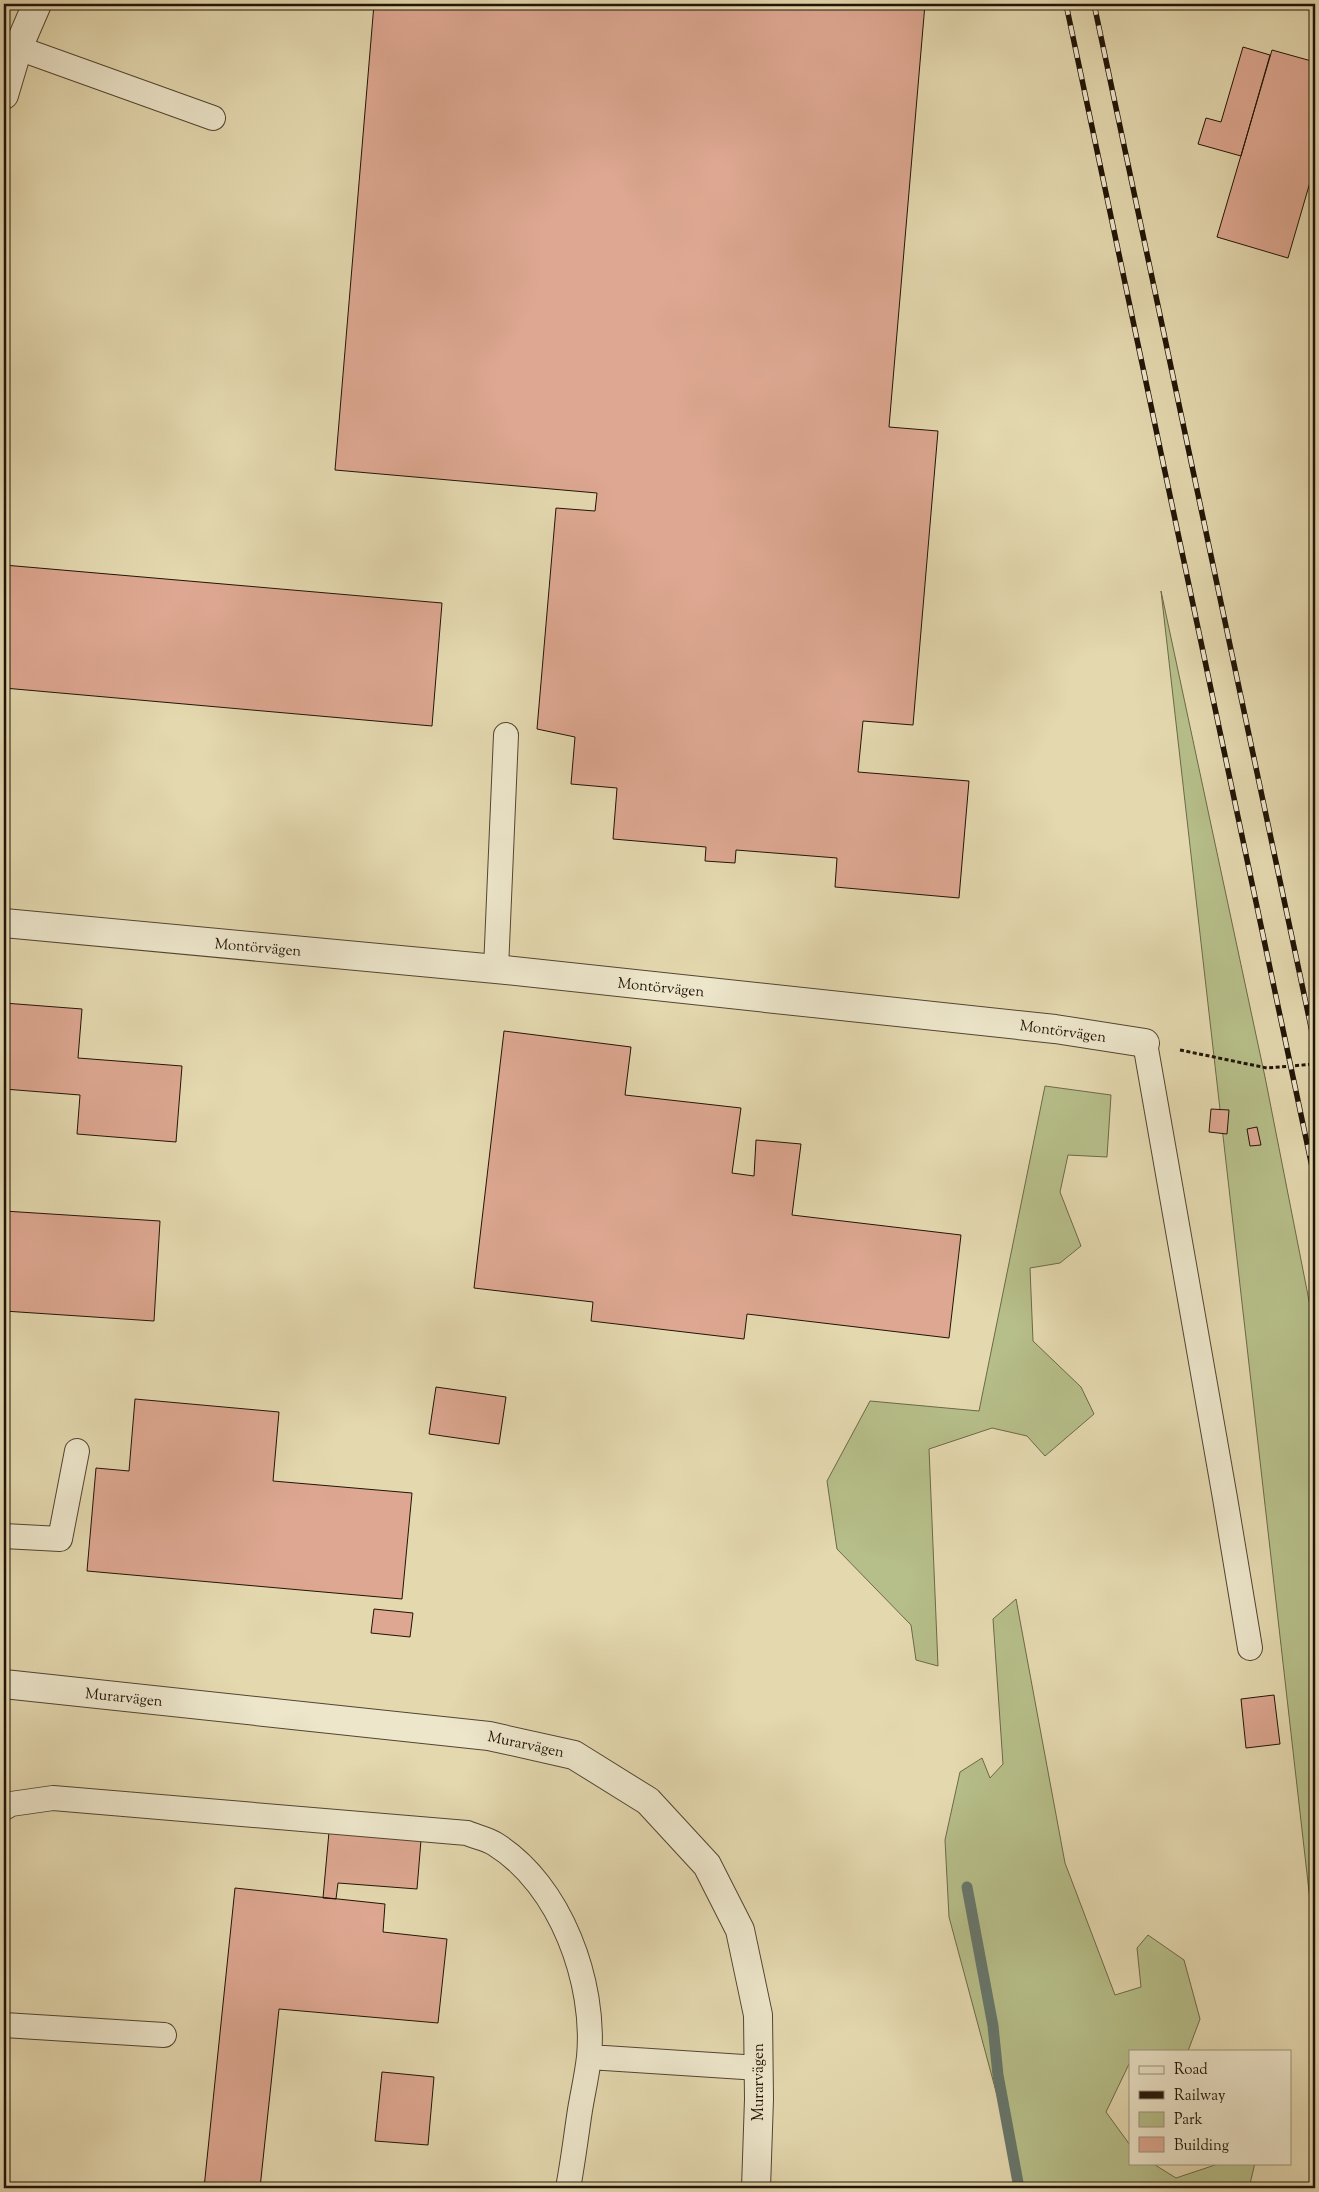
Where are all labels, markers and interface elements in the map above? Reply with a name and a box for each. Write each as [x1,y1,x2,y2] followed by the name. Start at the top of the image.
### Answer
[214,934,302,963] street label: Montörvägen
[616,973,705,1003] street label: Montörvägen
[1018,1016,1108,1049] street label: Montörvägen
[84,1684,164,1713] street label: Murarvägen
[485,1727,566,1764] street label: Murarvägen
[749,2043,770,2121] street label: Murarvägen
[1129,2050,1292,2164] legend
[1174,2060,1208,2081] text: Road
[1174,2086,1226,2107] text: Railway
[1174,2110,1203,2131] text: Park
[1174,2136,1229,2157] text: Building

